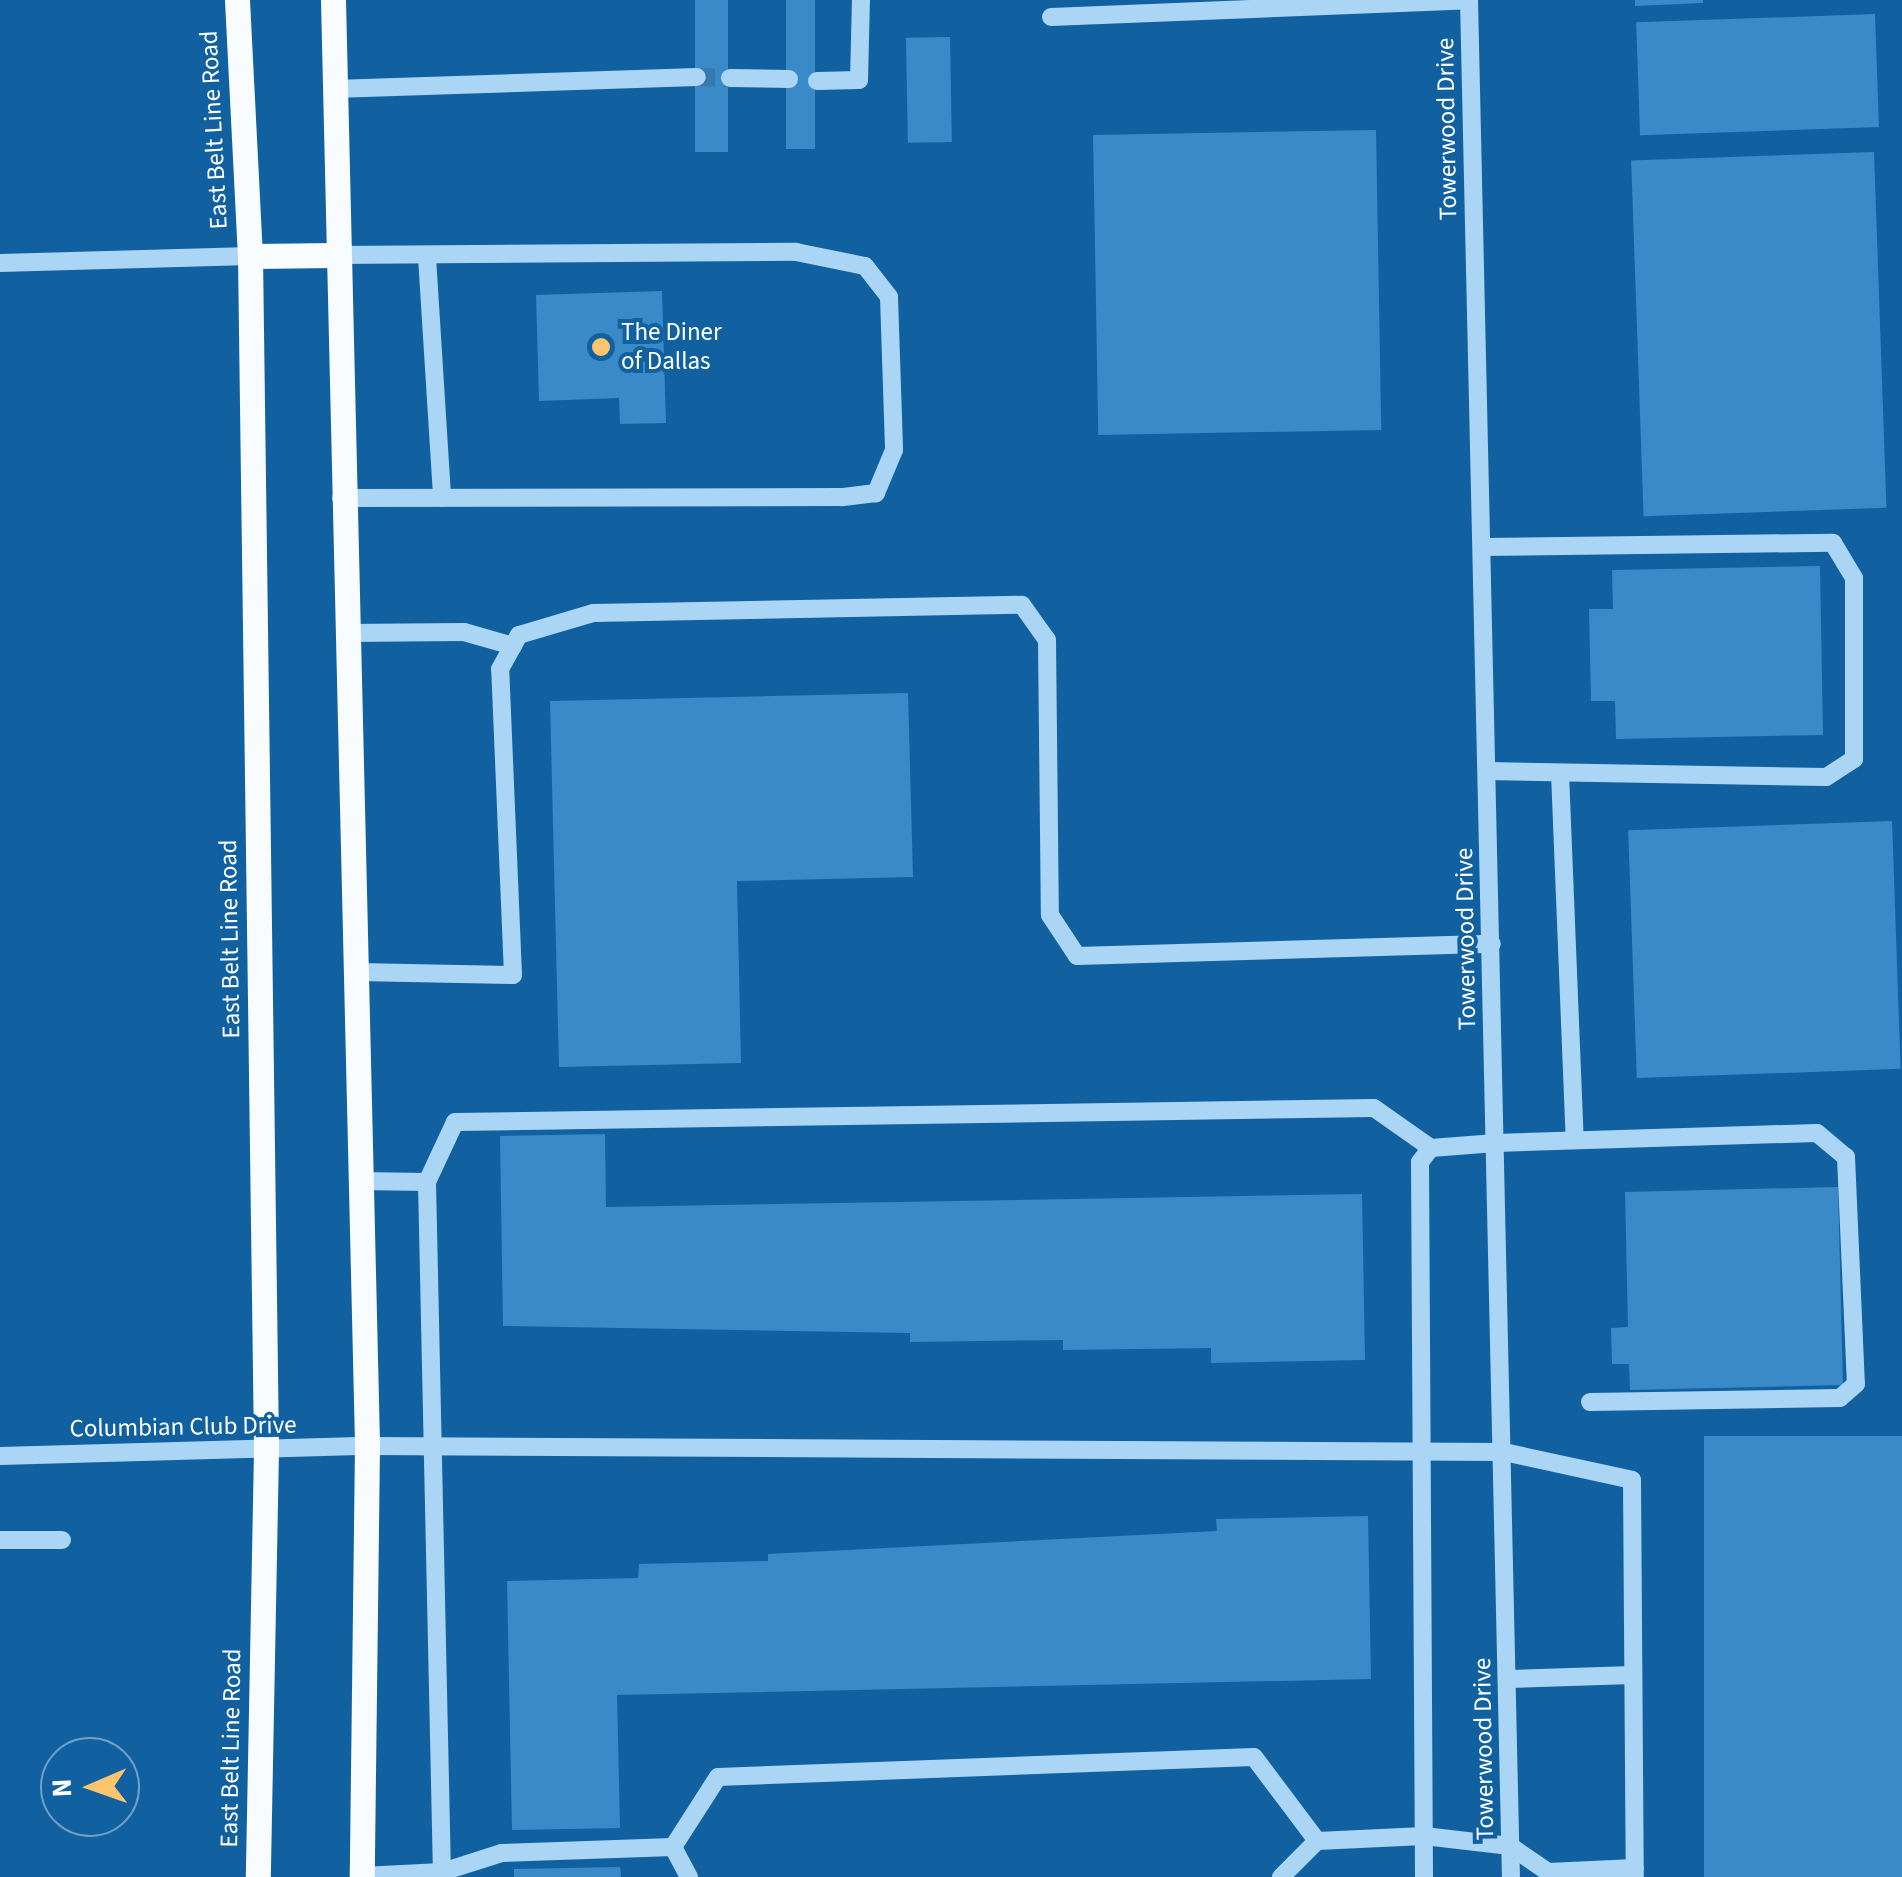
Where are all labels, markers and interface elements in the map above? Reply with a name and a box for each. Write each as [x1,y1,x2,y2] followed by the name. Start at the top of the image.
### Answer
[194,30,234,230] street label: East Belt Line Road
[1430,37,1464,221] street label: Towerwood Drive
[621,318,722,377] place label: The Diner of Dallas
[590,336,612,358] marker: The Diner of Dallas
[213,839,247,1039] street label: East Belt Line Road
[1449,847,1483,1031] street label: Towerwood Drive
[69,1410,297,1444] street label: Columbian Club Drive
[214,1648,248,1848] street label: East Belt Line Road
[1467,1657,1501,1841] street label: Towerwood Drive
[40,1737,140,1837] north arrow
[42,1778,82,1798] text: N

